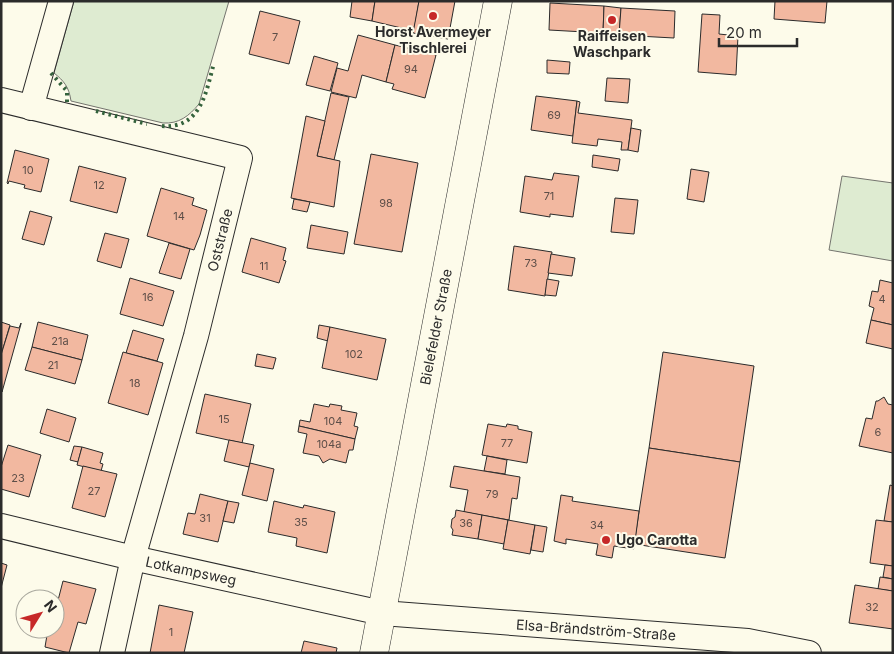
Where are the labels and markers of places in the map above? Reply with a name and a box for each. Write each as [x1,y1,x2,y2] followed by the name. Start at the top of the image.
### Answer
[427,10,439,22] marker: Horst Avermeyer Tischlerei
[606,14,618,26] marker: Raiffeisen Waschpark
[375,23,491,56] place label: Horst Avermeyer Tischlerei
[573,27,652,60] place label: Raiffeisen Waschpark
[616,531,697,548] place label: Ugo Carotta
[600,534,612,546] marker: Ugo Carotta

